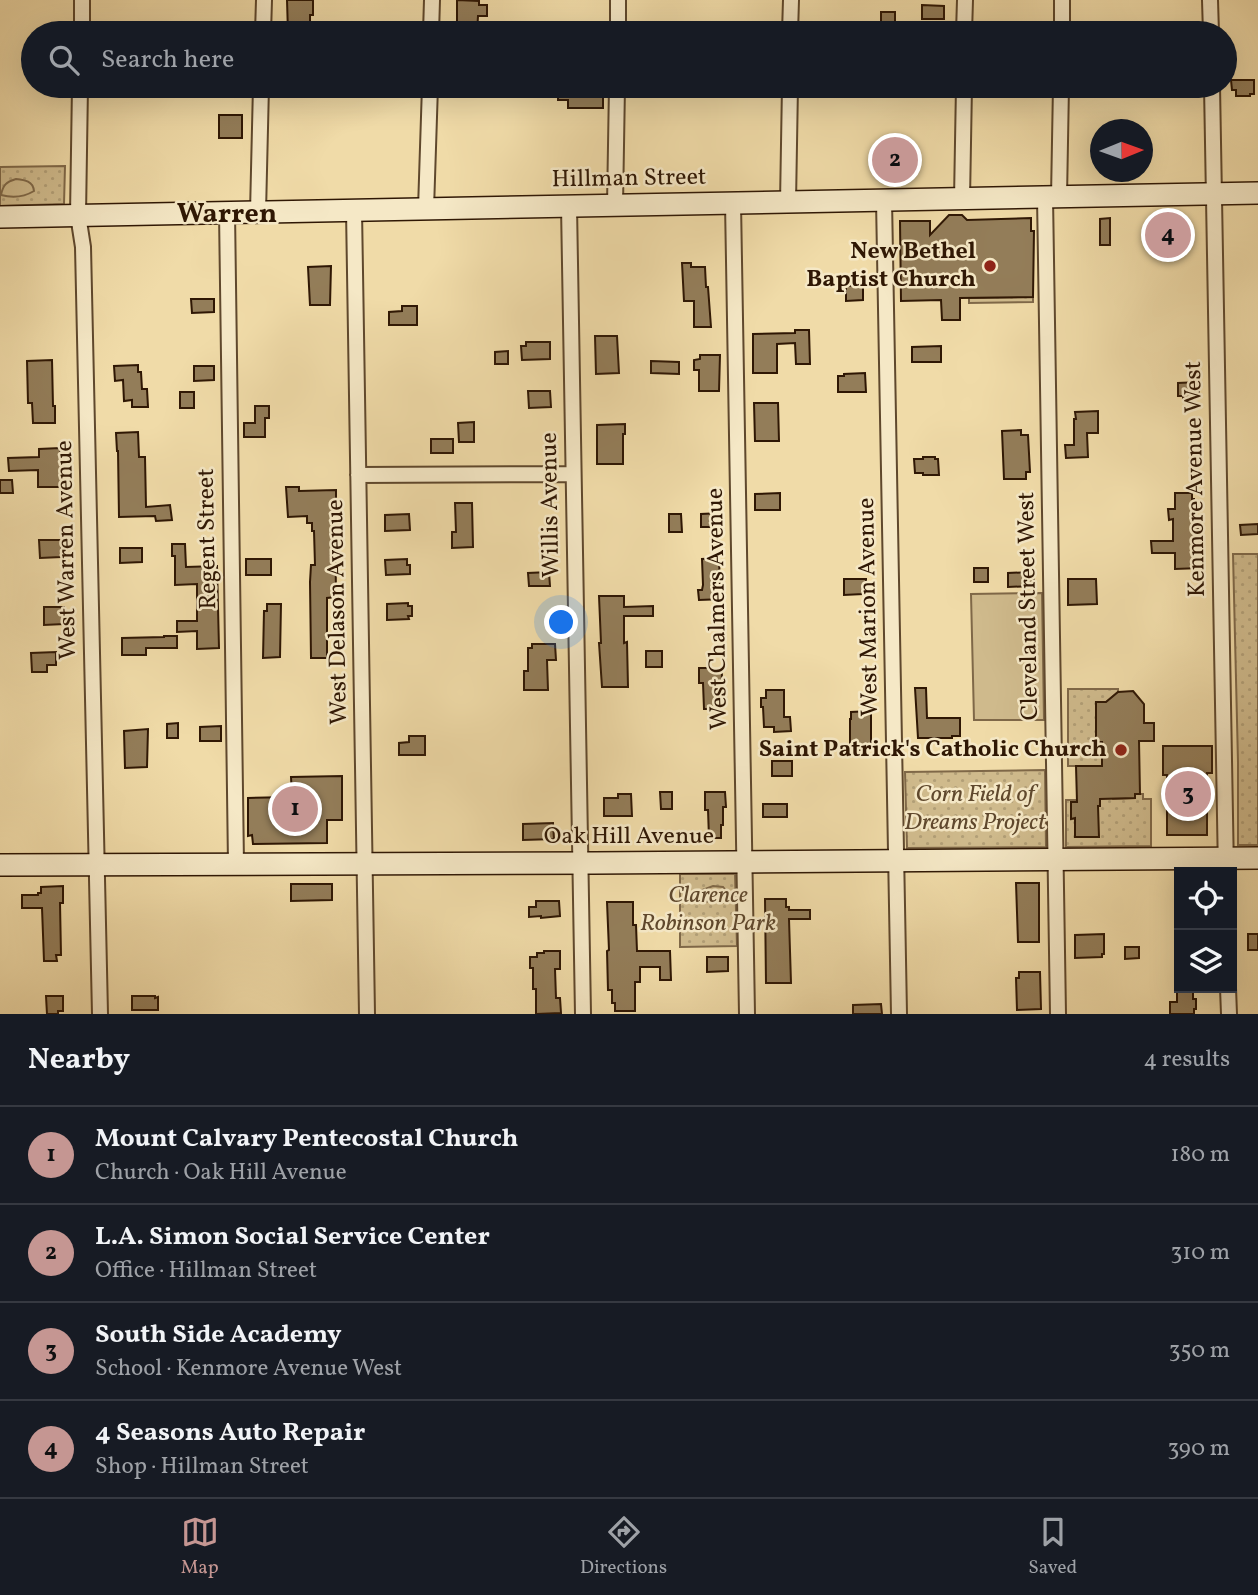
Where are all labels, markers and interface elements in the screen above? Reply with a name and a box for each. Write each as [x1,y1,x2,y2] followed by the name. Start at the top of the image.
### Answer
[21,21,1237,98] search box
[45,41,83,79] icon: search
[101,42,234,78] text: Search here
[1090,119,1153,182] north arrow
[872,134,918,186] pin: 2
[551,161,707,197] street label: Hillman Street
[177,195,277,234] district label: Warren
[1145,209,1191,261] pin: 4
[806,235,976,297] place label: New Bethel Baptist Church
[982,258,998,274] marker: New Bethel Baptist Church
[1177,361,1215,597] street label: Kenmore Avenue West
[533,432,569,578] street label: Willis Avenue
[48,440,86,660] street label: West Warren Avenue
[190,468,226,610] street label: Regent Street
[699,488,737,730] street label: West Chalmers Avenue
[1010,491,1048,721] street label: Cleveland Street West
[850,497,888,717] street label: West Marion Avenue
[319,499,357,725] street label: West Delason Avenue
[544,605,578,639] your location
[759,733,1107,767] place label: Saint Patrick's Catholic Church
[1113,742,1129,758] marker: Saint Patrick's Catholic Church
[1165,768,1211,820] pin: 3
[904,778,1047,840] park label: Corn Field of Dreams Project
[272,783,318,835] pin: 1
[544,820,714,854] street label: Oak Hill Avenue
[1174,867,1237,993] map controls
[1174,867,1237,930] button: locate
[640,879,776,941] park label: Clarence Robinson Park
[1174,930,1237,993] button: layers
[28,1039,130,1081] text: Nearby
[1144,1044,1230,1076] text: 4 results
[95,1121,518,1157] text: Mount Calvary Pentecostal Church
[46,1139,56,1171] text: 1
[1171,1139,1230,1171] text: 180 m
[95,1157,347,1189] text: Church · Oak Hill Avenue
[95,1219,490,1255] text: L.A. Simon Social Service Center
[45,1237,57,1269] text: 2
[1170,1237,1230,1269] text: 310 m
[95,1255,317,1287] text: Office · Hillman Street
[95,1317,342,1353] text: South Side Academy
[45,1335,57,1367] text: 3
[1169,1335,1230,1367] text: 350 m
[95,1353,402,1385] text: School · Kenmore Avenue West
[95,1415,365,1451] text: 4 Seasons Auto Repair
[44,1433,58,1465] text: 4
[1167,1433,1230,1465] text: 390 m
[95,1451,309,1483] text: Shop · Hillman Street
[181,1513,219,1581] tab: Map
[580,1513,667,1581] tab: Directions
[1028,1513,1077,1581] tab: Saved

